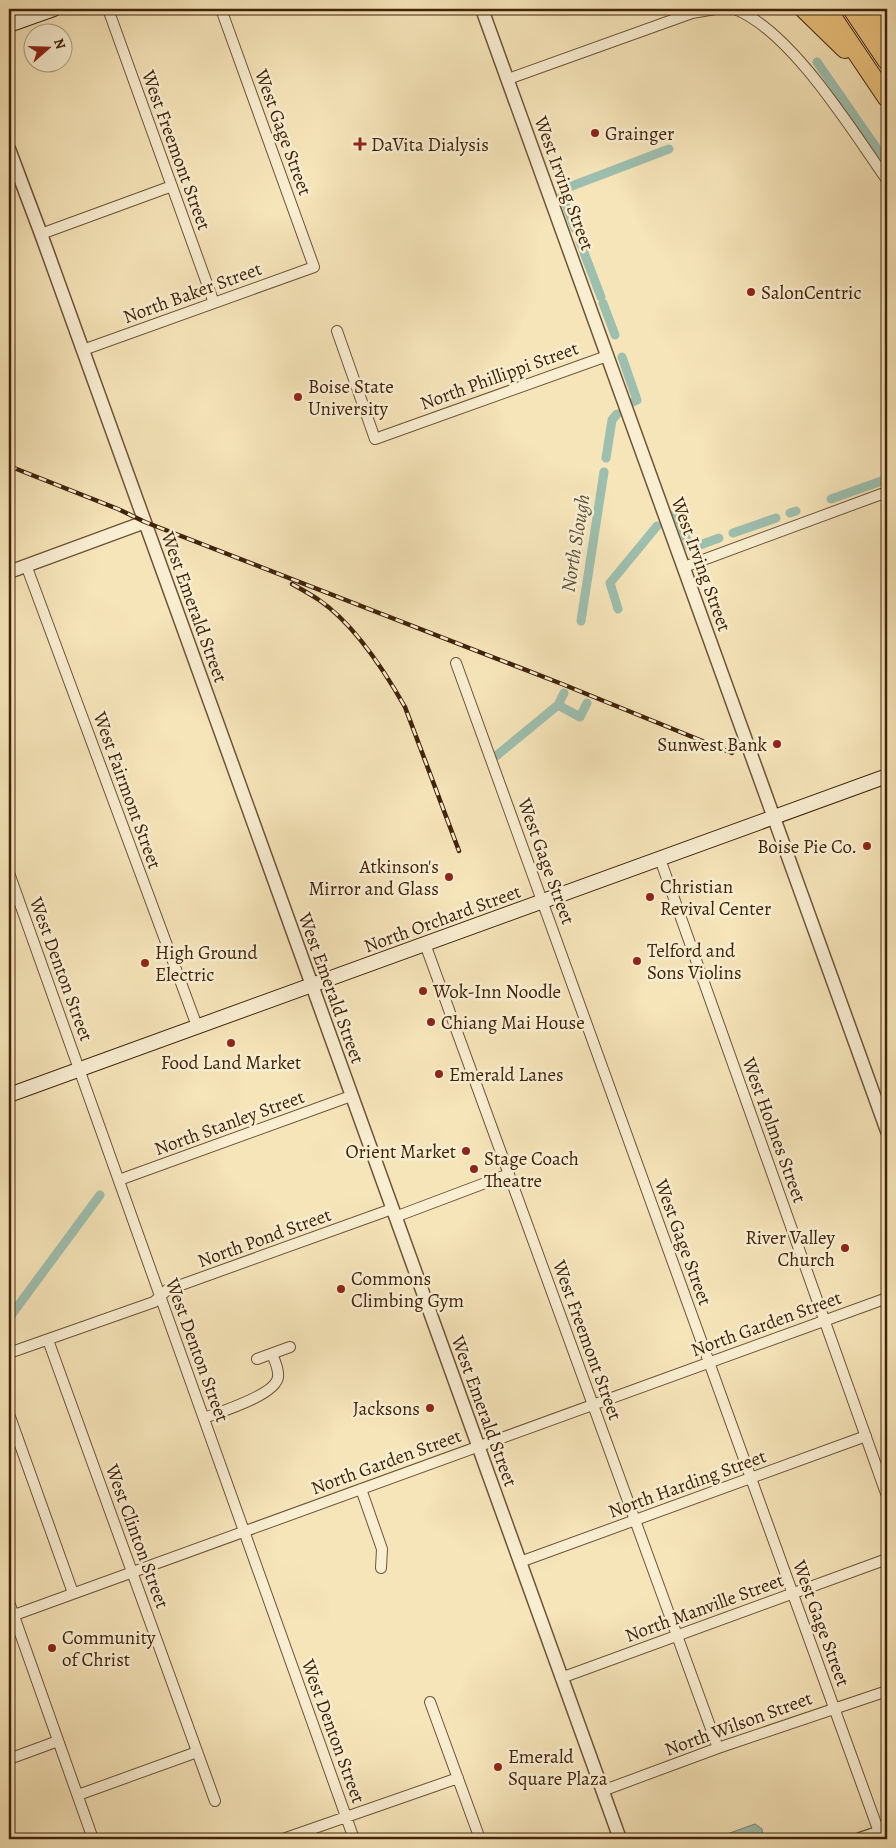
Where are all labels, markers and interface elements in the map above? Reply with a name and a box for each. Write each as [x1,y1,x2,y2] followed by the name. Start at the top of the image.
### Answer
[22,22,72,72] north arrow
[49,36,70,52] text: N
[248,65,318,199] street label: West Gage Street
[135,66,217,234] street label: West Freemont Street
[527,112,600,254] street label: West Irving Street
[605,121,674,147] place label: Grainger
[589,127,601,139] marker: Grainger
[371,132,489,158] place label: DaVita Dialysis
[353,137,367,151] marker: DaVita Dialysis
[119,256,265,330] street label: North Baker Street
[761,280,861,306] place label: SalonCentric
[745,286,757,298] marker: SalonCentric
[417,335,582,417] street label: North Phillippi Street
[308,374,394,422] place label: Boise State University
[292,391,304,403] marker: Boise State University
[554,492,597,594] water label: North Slough
[664,493,737,635] street label: West Irving Street
[154,527,233,686] street label: West Emerald Street
[86,707,168,872] street label: West Fairmont Street
[657,732,768,758] place label: Sunwest Bank
[771,738,783,750] marker: Sunwest Bank
[511,794,581,928] street label: West Gage Street
[757,834,857,860] place label: Boise Pie Co.
[861,840,873,852] marker: Boise Pie Co.
[308,854,439,902] place label: Atkinson's Mirror and Glass
[443,871,455,883] marker: Atkinson's Mirror and Glass
[660,874,771,922] place label: Christian Revival Center
[360,878,524,959] street label: North Orchard Street
[644,891,656,903] marker: Christian Revival Center
[23,893,99,1045] street label: West Denton Street
[291,908,370,1067] street label: West Emerald Street
[647,938,742,986] place label: Telford and Sons Violins
[155,940,258,988] place label: High Ground Electric
[631,955,643,967] marker: Telford and Sons Violins
[139,957,151,969] marker: High Ground Electric
[432,979,561,1005] place label: Wok-Inn Noodle
[417,985,429,997] marker: Wok-Inn Noodle
[441,1010,585,1036] place label: Chiang Mai House
[425,1016,437,1028] marker: Chiang Mai House
[225,1037,237,1049] marker: Food Land Market
[161,1050,301,1076] place label: Food Land Market
[735,1053,812,1207] street label: West Holmes Street
[449,1062,564,1088] place label: Emerald Lanes
[433,1068,445,1080] marker: Emerald Lanes
[151,1084,308,1162] street label: North Stanley Street
[345,1139,456,1165] place label: Orient Market
[460,1145,472,1157] marker: Orient Market
[484,1146,579,1194] place label: Stage Coach Theatre
[468,1163,480,1175] marker: Stage Coach Theatre
[648,1175,718,1309] street label: West Gage Street
[194,1202,335,1274] street label: North Pond Street
[745,1225,836,1273] place label: River Valley Church
[839,1242,851,1254] marker: River Valley Church
[546,1256,628,1424] street label: West Freemont Street
[351,1266,464,1314] place label: Commons Climbing Gym
[159,1274,235,1426] street label: West Denton Street
[335,1283,347,1295] marker: Commons Climbing Gym
[688,1285,845,1363] street label: North Garden Street
[444,1331,523,1490] street label: West Emerald Street
[353,1396,420,1422] place label: Jacksons
[424,1402,436,1414] marker: Jacksons
[308,1423,465,1501] street label: North Garden Street
[605,1443,770,1525] street label: North Harding Street
[99,1460,175,1612] street label: West Clinton Street
[786,1556,856,1690] street label: West Gage Street
[621,1567,787,1649] street label: North Manville Street
[62,1625,156,1673] place label: Community of Christ
[46,1642,58,1654] marker: Community of Christ
[295,1655,371,1807] street label: West Denton Street
[661,1685,816,1763] street label: North Wilson Street
[508,1744,608,1792] place label: Emerald Square Plaza
[492,1761,504,1773] marker: Emerald Square Plaza

